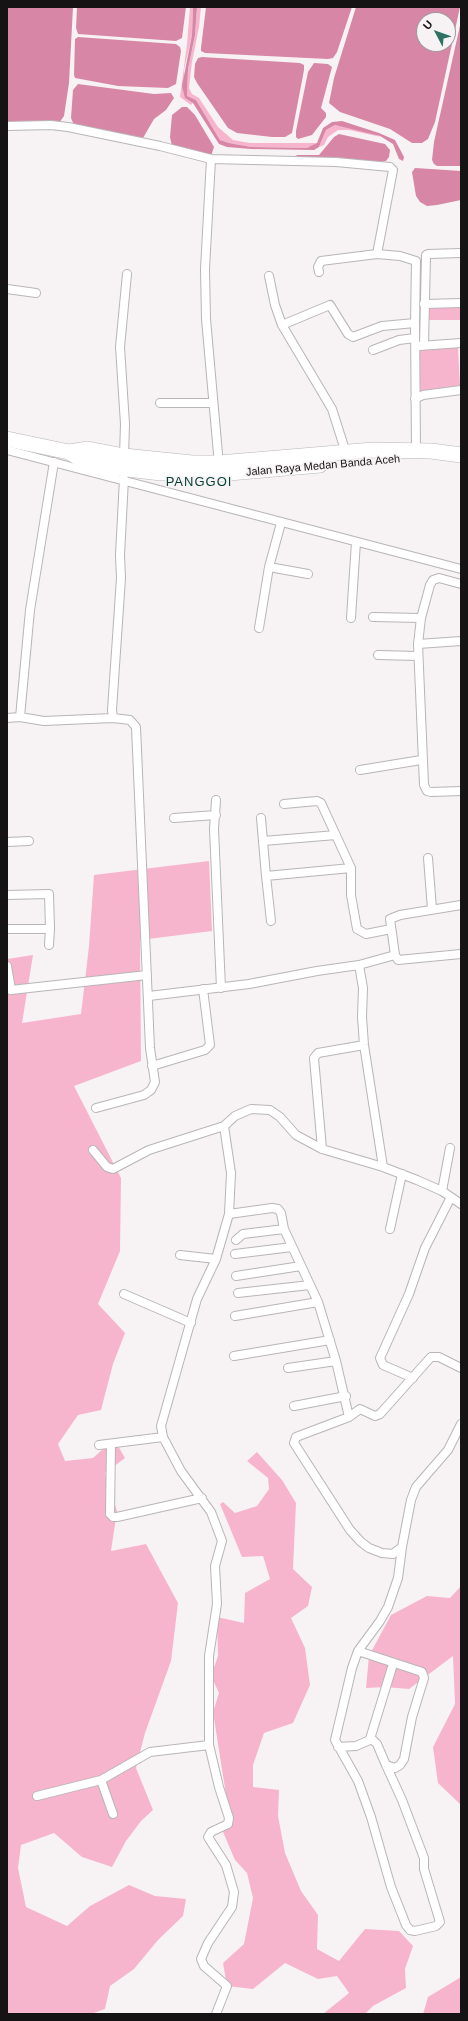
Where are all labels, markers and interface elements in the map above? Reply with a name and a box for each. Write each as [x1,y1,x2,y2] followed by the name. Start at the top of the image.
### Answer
[416,12,456,52] north arrow
[421,18,435,32] text: U
[245,453,401,479] street label: Jalan Raya Medan Banda Aceh
[166,474,232,490] district label: PANGGOI

